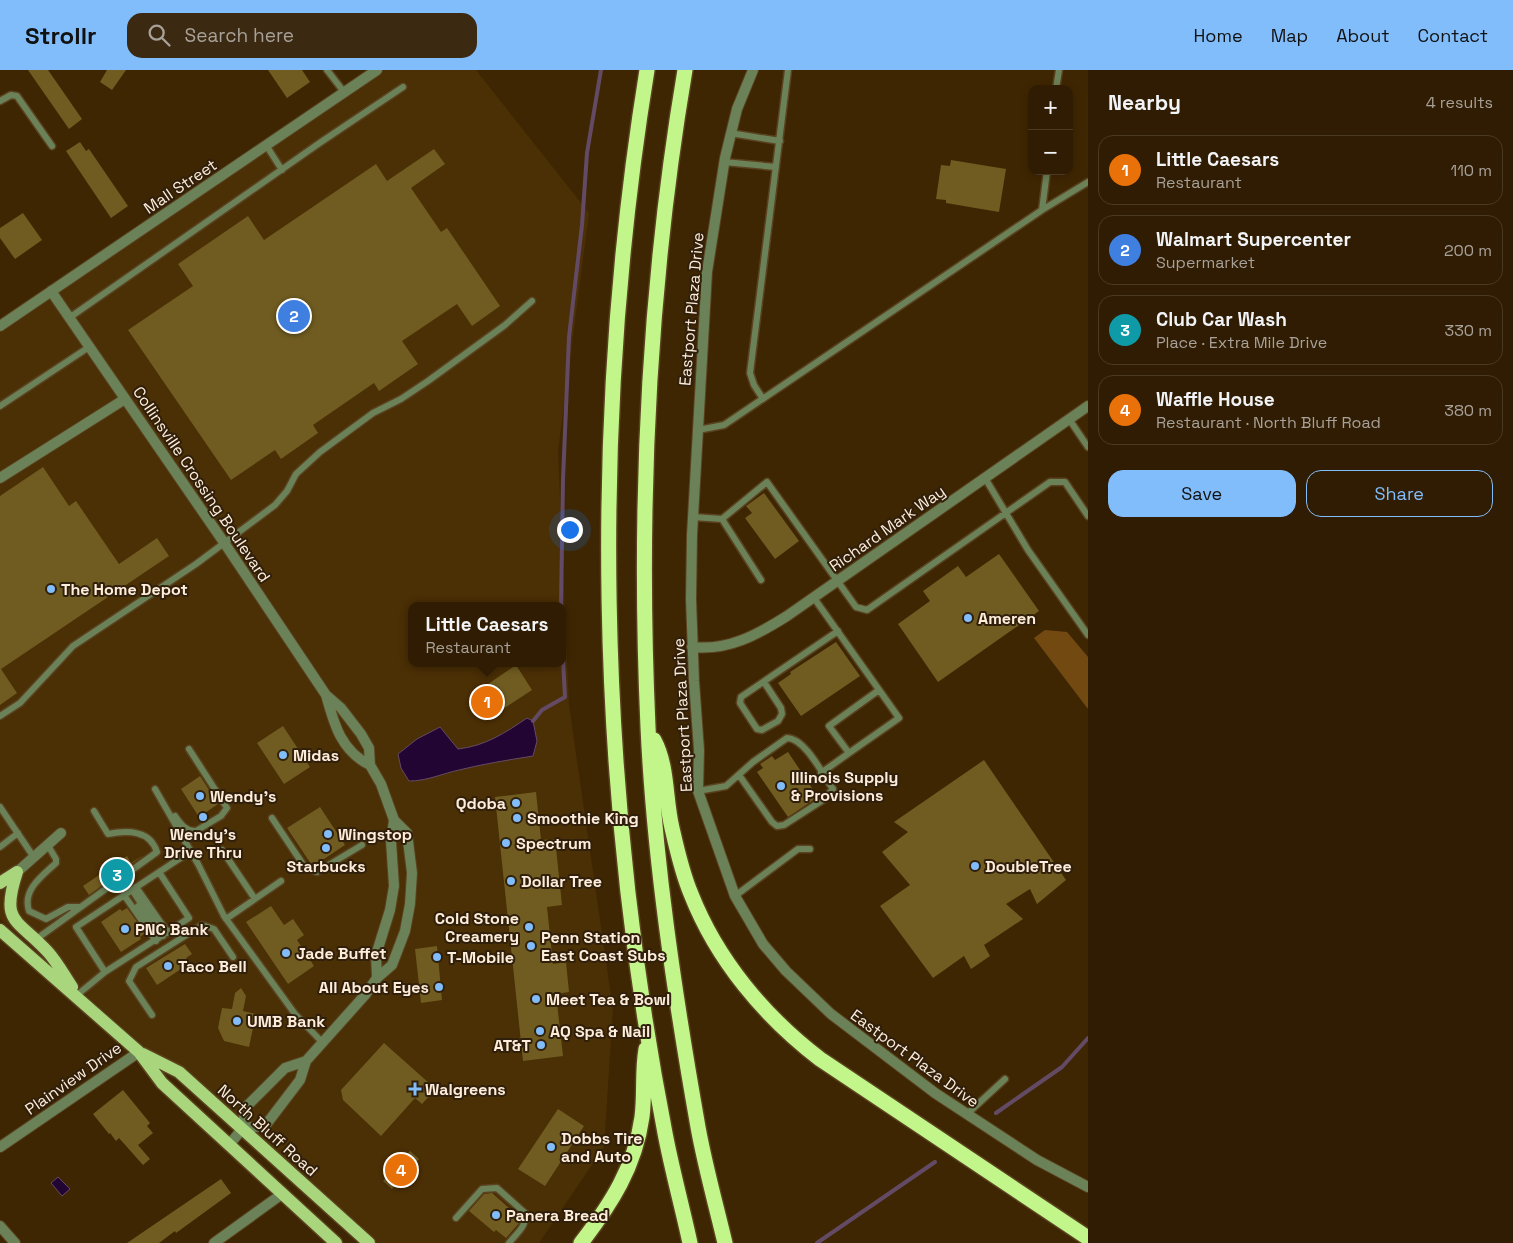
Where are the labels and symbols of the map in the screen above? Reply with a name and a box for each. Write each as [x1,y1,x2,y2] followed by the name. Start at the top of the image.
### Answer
[140,154,221,219] street label: Mall Street
[674,231,709,387] street label: Eastport Plaza Drive
[278,297,310,335] pin: 2
[128,382,275,586] street label: Collinsville Crossing Boulevard
[825,481,949,576] street label: Richard Mark Way
[557,517,583,543] your location
[61,579,188,600] place label: The Home Depot
[45,583,57,595] marker: The Home Depot
[978,608,1036,629] place label: Ameren
[962,612,974,624] marker: Ameren
[668,637,697,792] street label: Eastport Plaza Drive
[471,683,503,721] pin: 1
[293,745,339,766] place label: Midas
[277,749,289,761] marker: Midas
[791,767,898,806] place label: Illinois Supply & Provisions
[775,780,787,792] marker: Illinois Supply & Provisions
[210,786,276,807] place label: Wendy's
[194,790,206,802] marker: Wendy's
[456,793,506,814] place label: Qdoba
[510,797,522,809] marker: Qdoba
[527,808,639,829] place label: Smoothie King
[197,811,209,823] marker: Wendy's Drive Thru
[511,812,523,824] marker: Smoothie King
[164,824,242,863] place label: Wendy's Drive Thru
[338,824,412,845] place label: Wingstop
[322,828,334,840] marker: Wingstop
[516,833,591,854] place label: Spectrum
[500,837,512,849] marker: Spectrum
[320,842,332,854] marker: Starbucks
[101,856,133,894] pin: 3
[286,856,366,877] place label: Starbucks
[985,856,1072,877] place label: DoubleTree
[969,860,981,872] marker: DoubleTree
[521,871,602,892] place label: Dollar Tree
[505,875,517,887] marker: Dollar Tree
[435,908,519,947] place label: Cold Stone Creamery
[135,919,209,940] place label: PNC Bank
[523,921,535,933] marker: Cold Stone Creamery
[119,923,131,935] marker: PNC Bank
[541,927,666,966] place label: Penn Station East Coast Subs
[525,940,537,952] marker: Penn Station East Coast Subs
[296,943,387,964] place label: Jade Buffet
[280,947,292,959] marker: Jade Buffet
[447,947,514,968] place label: T-Mobile
[431,951,443,963] marker: T-Mobile
[178,956,247,977] place label: Taco Bell
[162,960,174,972] marker: Taco Bell
[319,977,429,998] place label: All About Eyes
[433,981,445,993] marker: All About Eyes
[546,989,670,1010] place label: Meet Tea & Bowl
[530,993,542,1005] marker: Meet Tea & Bowl
[846,1005,983,1112] street label: Eastport Plaza Drive
[247,1011,325,1032] place label: UMB Bank
[231,1015,243,1027] marker: UMB Bank
[550,1021,650,1042] place label: AQ Spa & Nail
[534,1025,546,1037] marker: AQ Spa & Nail
[494,1035,532,1056] place label: AT&T
[21,1037,126,1120] street label: Plainview Drive
[535,1039,547,1051] marker: AT&T
[425,1079,506,1100] place label: Walgreens
[213,1080,322,1181] street label: North Bluff Road
[409,1083,421,1095] marker: Walgreens
[561,1128,643,1167] place label: Dobbs Tire and Auto
[545,1141,557,1153] marker: Dobbs Tire and Auto
[385,1151,417,1189] pin: 4
[506,1205,609,1226] place label: Panera Bread
[490,1209,502,1221] marker: Panera Bread

